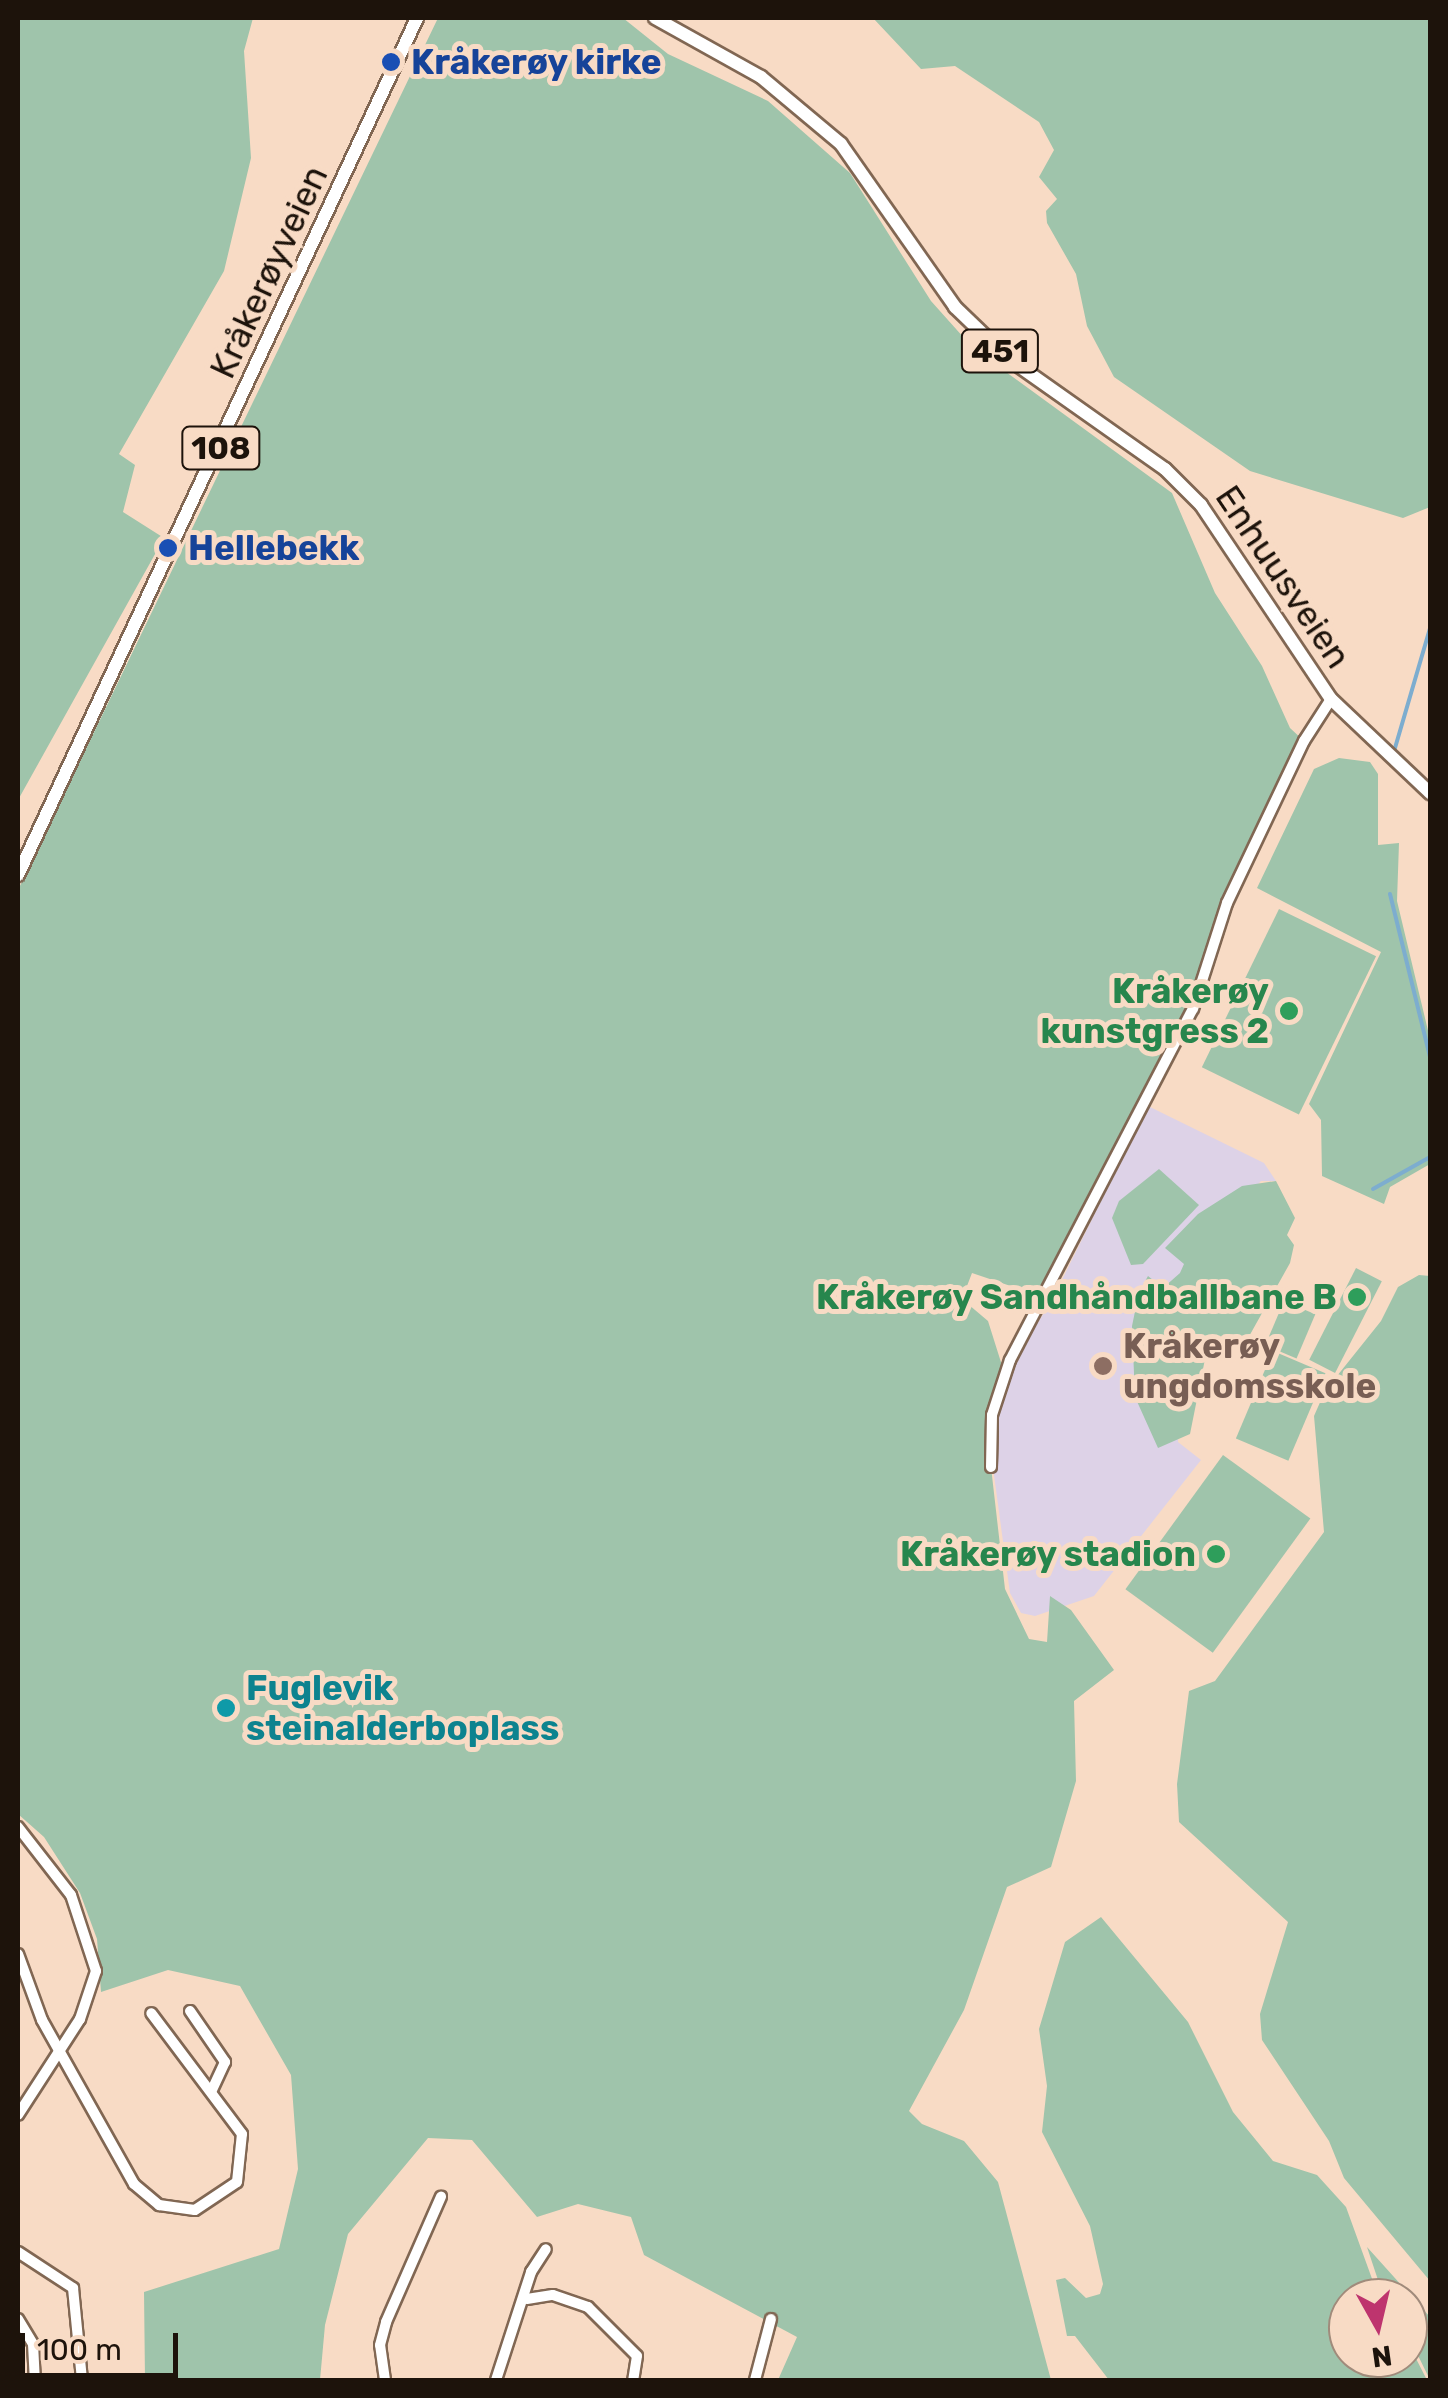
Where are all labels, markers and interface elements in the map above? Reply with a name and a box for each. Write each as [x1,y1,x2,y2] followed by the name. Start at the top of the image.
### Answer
[411,41,662,83] place label: Kråkerøy kirke
[380,51,402,73] marker: Kråkerøy kirke
[201,159,337,385] street label: Kråkerøyveien
[960,324,1040,378] road number: 451
[181,421,261,475] road number: 108
[1207,478,1359,676] street label: Enhuusveien
[188,527,359,569] place label: Hellebekk
[157,537,179,559] marker: Hellebekk
[1040,970,1269,1052] place label: Kråkerøy kunstgress 2
[1278,1000,1300,1022] marker: Kråkerøy kunstgress 2
[815,1276,1337,1318] place label: Kråkerøy Sandhåndballbane B
[1346,1286,1368,1308] marker: Kråkerøy Sandhåndballbane B
[1123,1325,1376,1407] place label: Kråkerøy ungdomsskole
[1092,1355,1114,1377] marker: Kråkerøy ungdomsskole
[899,1533,1196,1575] place label: Kråkerøy stadion
[1205,1543,1227,1565] marker: Kråkerøy stadion
[246,1667,559,1749] place label: Fuglevik steinalderboplass
[215,1697,237,1719] marker: Fuglevik steinalderboplass
[1328,2278,1428,2378] north arrow
[25,2313,182,2375] scale bar
[37,2332,122,2368] text: 100 m
[1370,2338,1394,2374] text: N

